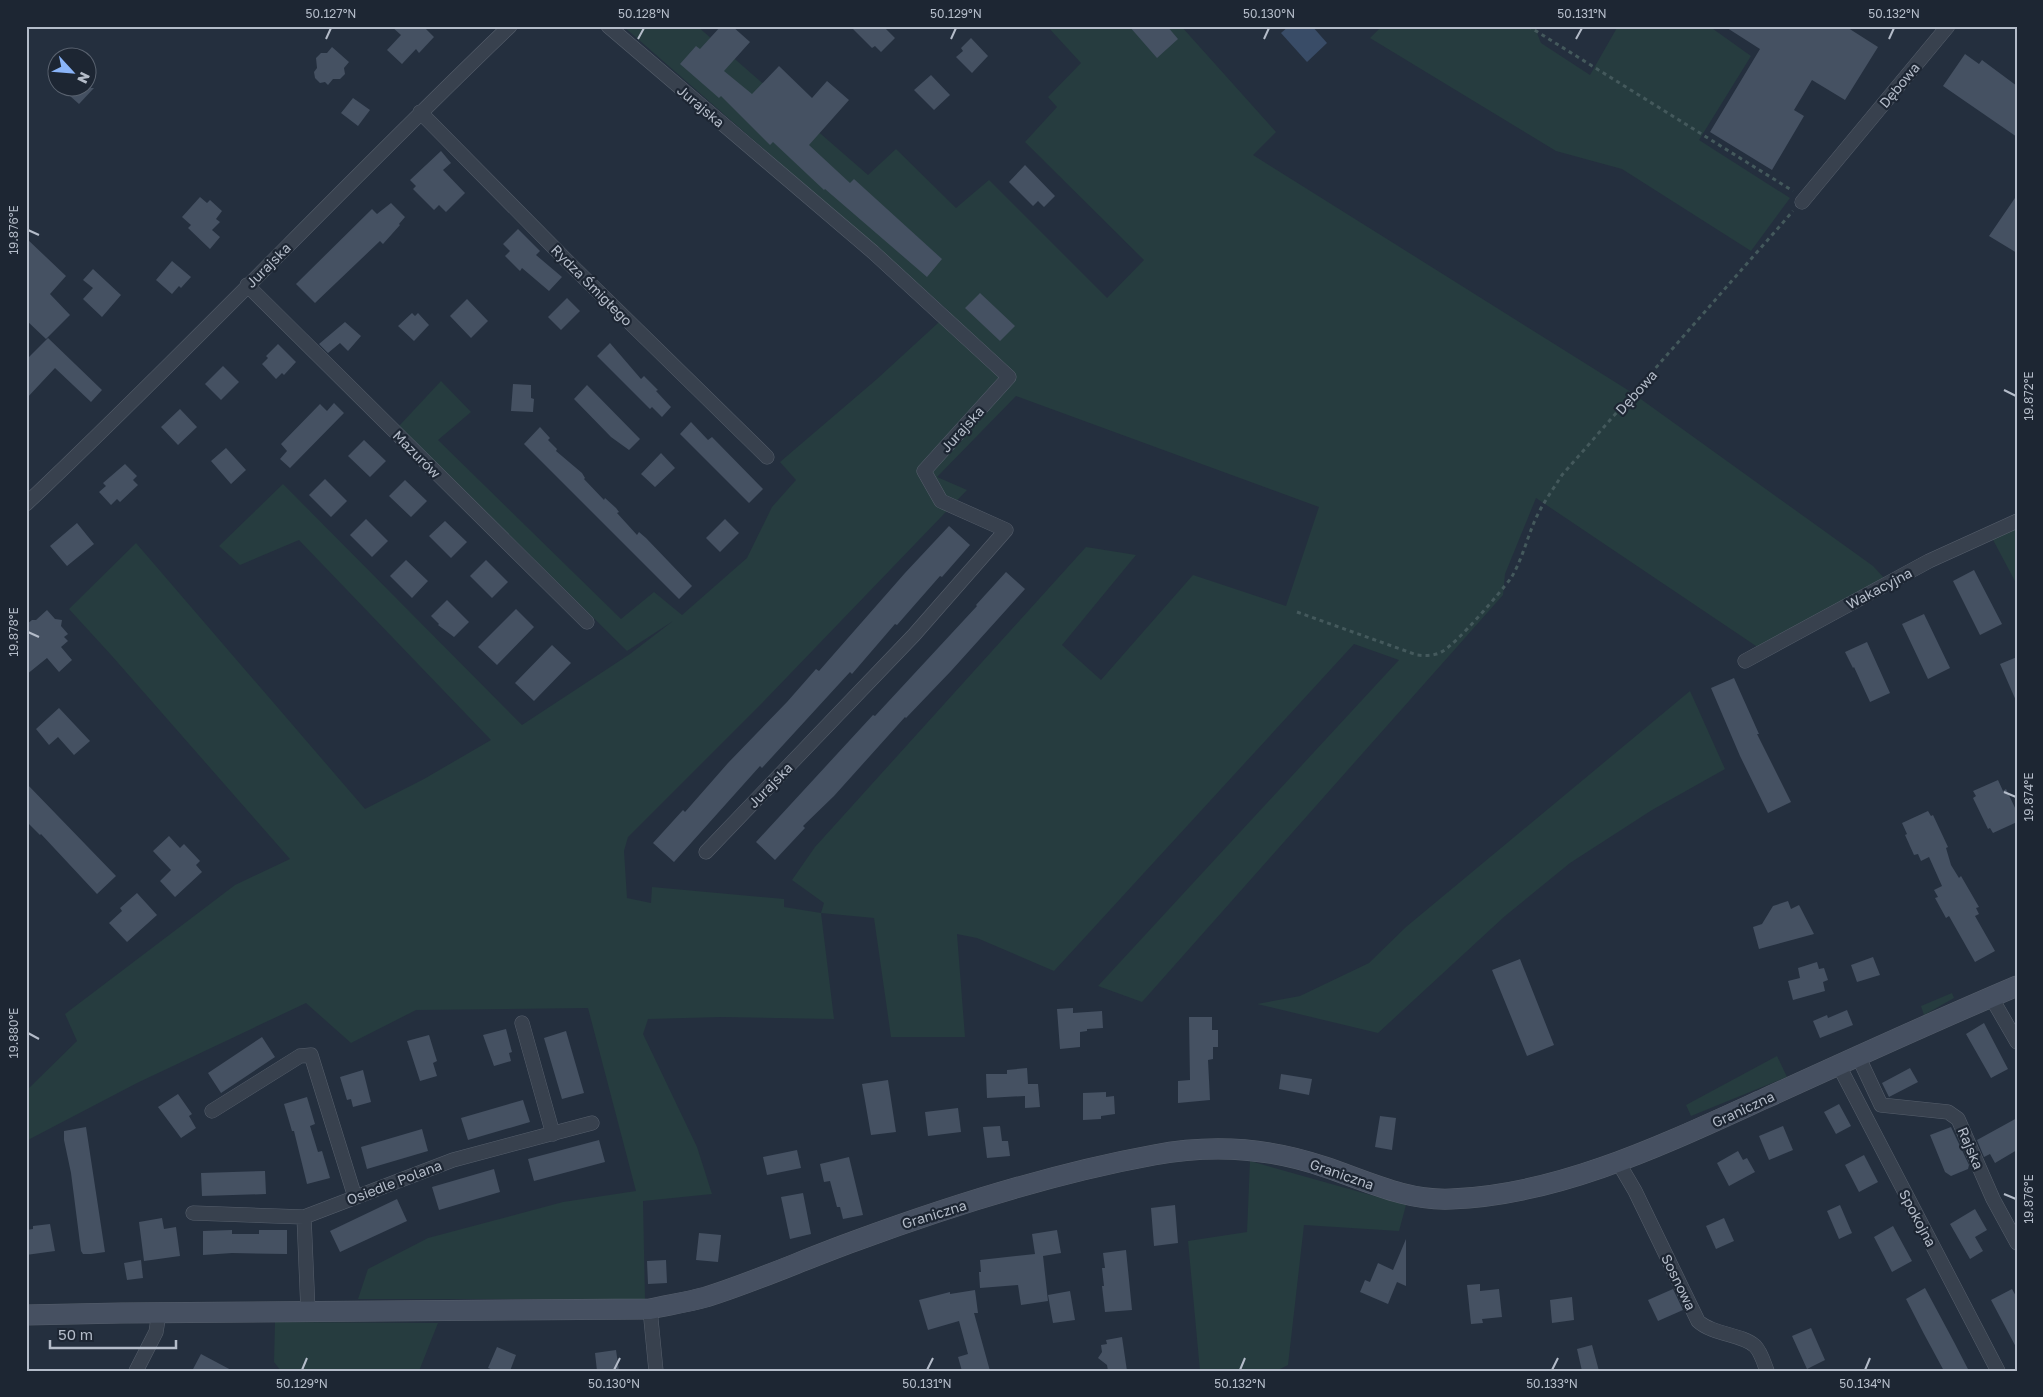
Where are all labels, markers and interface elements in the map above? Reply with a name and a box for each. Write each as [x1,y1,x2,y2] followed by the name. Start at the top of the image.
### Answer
[306,6,356,21] text: 50.127°N
[618,6,670,21] text: 50.128°N
[930,6,982,21] text: 50.129°N
[1243,6,1295,21] text: 50.130°N
[1557,6,1607,21] text: 50.131°N
[1868,6,1920,21] text: 50.132°N
[48,48,98,98] north arrow
[1875,59,1923,111] street label: Dębowa
[74,69,94,86] text: N
[674,81,728,131] street label: Jurajska
[6,205,21,255] text: 19.876°E
[242,239,294,291] street label: Jurajska
[548,241,636,329] street label: Rydza Śmigłego
[1612,366,1660,418] street label: Dębowa
[2021,371,2036,421] text: 19.872°E
[937,402,987,456] street label: Jurajska
[390,427,444,481] street label: Mazurów
[1843,564,1915,612] street label: Wakacyjna
[6,607,21,657] text: 19.878°E
[744,759,796,811] street label: Jurajska
[2021,772,2036,822] text: 19.874°E
[6,1008,21,1058] text: 19.880°E
[1709,1087,1777,1131] street label: Graniczna
[1955,1124,1987,1172] street label: Rajska
[1308,1155,1376,1193] street label: Graniczna
[344,1156,444,1208] street label: Osiedle Polana
[2021,1174,2036,1224] text: 19.876°E
[1896,1187,1940,1249] street label: Spokojna
[900,1196,968,1232] street label: Graniczna
[1658,1251,1700,1313] street label: Sosnowa
[50,1317,176,1349] scale bar
[58,1325,93,1343] text: 50 m
[276,1376,328,1391] text: 50.129°N
[588,1376,640,1391] text: 50.130°N
[902,1376,952,1391] text: 50.131°N
[1214,1376,1266,1391] text: 50.132°N
[1526,1376,1578,1391] text: 50.133°N
[1839,1376,1891,1391] text: 50.134°N

